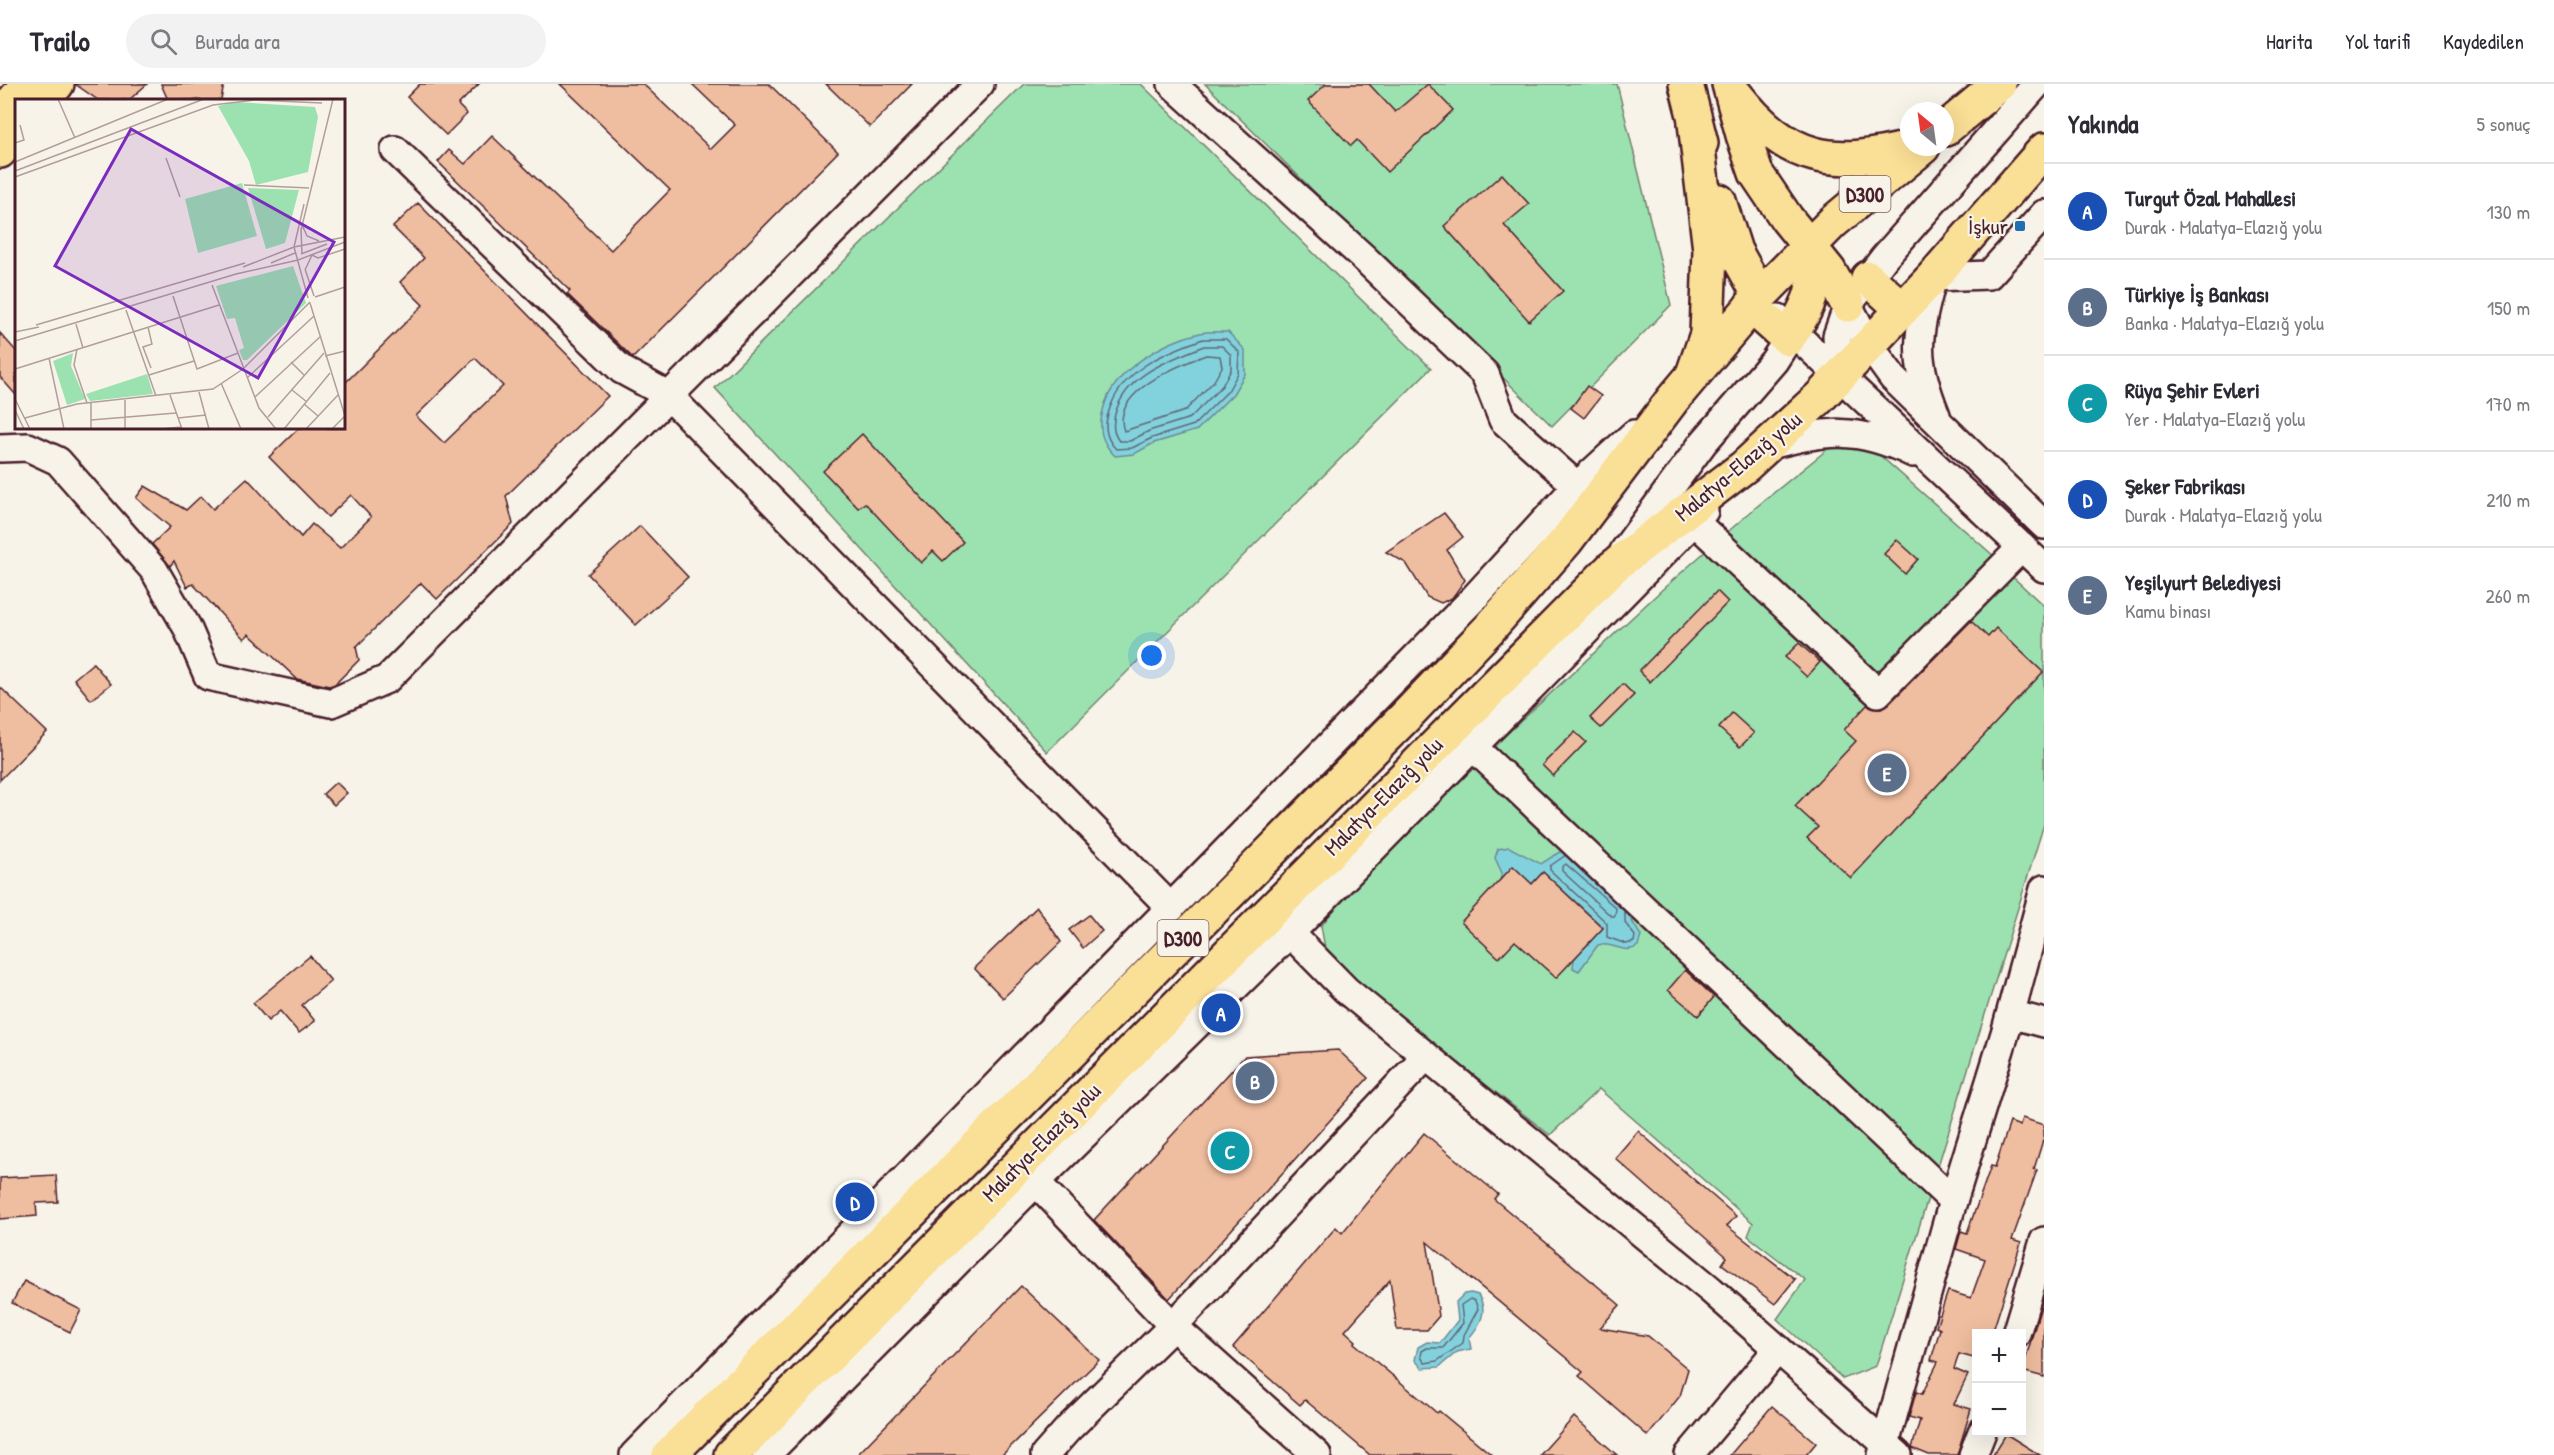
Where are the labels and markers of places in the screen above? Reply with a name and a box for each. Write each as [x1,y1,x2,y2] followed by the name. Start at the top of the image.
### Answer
[1968,211,2009,241] place label: İşkur
[2013,219,2027,233] marker: İşkur
[1868,750,1906,796] pin: E
[1202,990,1240,1036] pin: A
[1236,1058,1274,1104] pin: B
[1210,1128,1250,1174] pin: C
[836,1180,874,1224] pin: D

